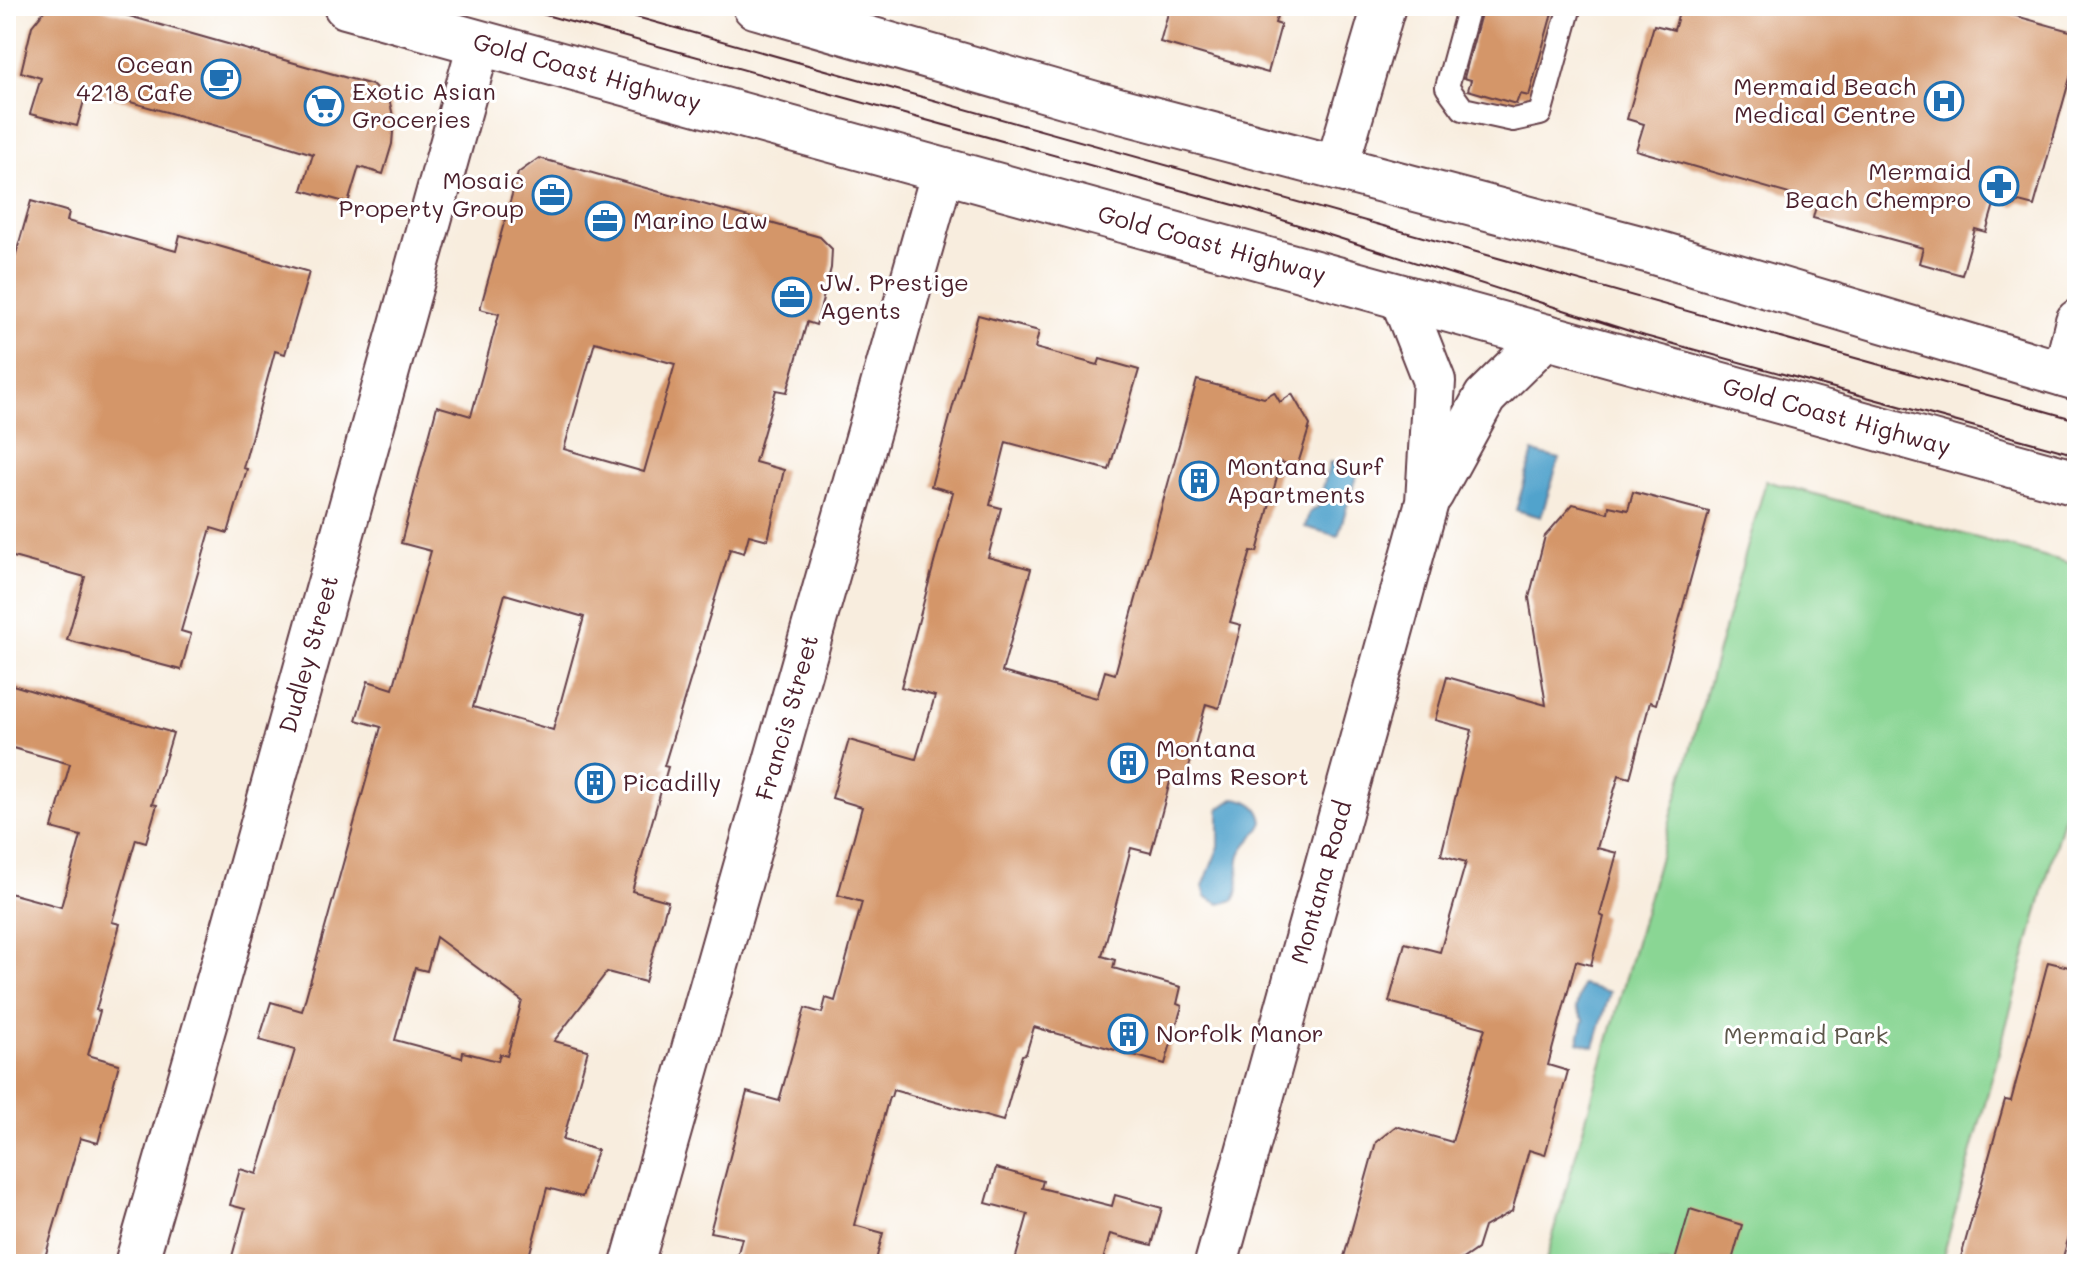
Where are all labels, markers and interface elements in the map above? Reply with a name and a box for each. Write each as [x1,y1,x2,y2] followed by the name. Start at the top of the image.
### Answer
[470,25,705,117] street label: Gold Coast Highway
[76,48,193,107] place label: Ocean 4218 Cafe
[200,58,242,100] cafe icon: Ocean 4218 Cafe
[1733,70,1916,129] place label: Mermaid Beach Medical Centre
[352,75,496,134] place label: Exotic Asian Groceries
[1923,80,1965,122] hospital icon: Mermaid Beach Medical Centre
[303,85,345,127] supermarket icon: Exotic Asian Groceries
[1785,155,1971,214] place label: Mermaid Beach Chempro
[339,164,524,223] place label: Mosaic Property Group
[1978,165,2020,207] pharmacy icon: Mermaid Beach Chempro
[531,174,573,216] office icon: Mosaic Property Group
[1095,197,1330,289] street label: Gold Coast Highway
[584,200,626,242] office icon: Marino Law
[633,204,768,235] place label: Marino Law
[820,266,969,325] place label: JW. Prestige Agents
[771,276,813,318] office icon: JW. Prestige Agents
[1719,369,1954,461] street label: Gold Coast Highway
[1227,450,1384,509] place label: Montana Surf Apartments
[1178,460,1220,502] building icon: Montana Surf Apartments
[271,571,344,736] street label: Dudley Street
[748,631,824,804] street label: Francis Street
[1156,732,1309,791] place label: Montana Palms Resort
[1107,742,1149,784] building icon: Montana Palms Resort
[574,762,616,804] building icon: Picadilly
[623,766,721,797] place label: Picadilly
[1283,797,1358,967] street label: Montana Road
[1107,1013,1149,1055] building icon: Norfolk Manor
[1156,1017,1324,1048] place label: Norfolk Manor
[1724,1019,1888,1050] park label: Mermaid Park

